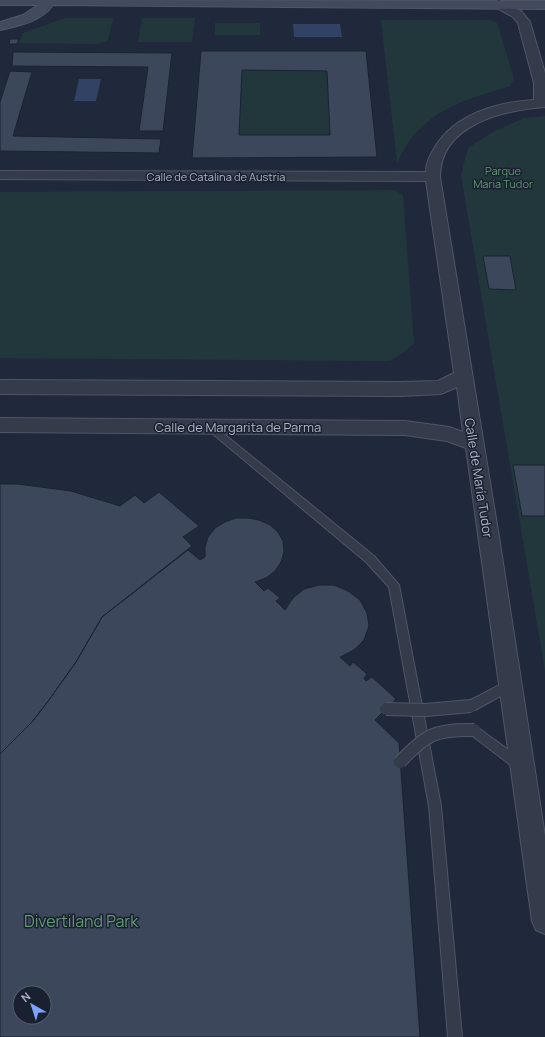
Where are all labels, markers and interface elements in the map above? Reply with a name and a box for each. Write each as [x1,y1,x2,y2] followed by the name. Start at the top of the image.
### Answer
[473,163,533,191] park label: Parque María Tudor
[147,169,285,184] street label: Calle de Catalina de Austria
[461,417,497,540] street label: Calle de María Tudor
[155,418,321,436] street label: Calle de Margarita de Parma
[24,910,139,932] park label: Divertiland Park
[12,985,52,1025] north arrow
[18,988,33,1005] text: N

